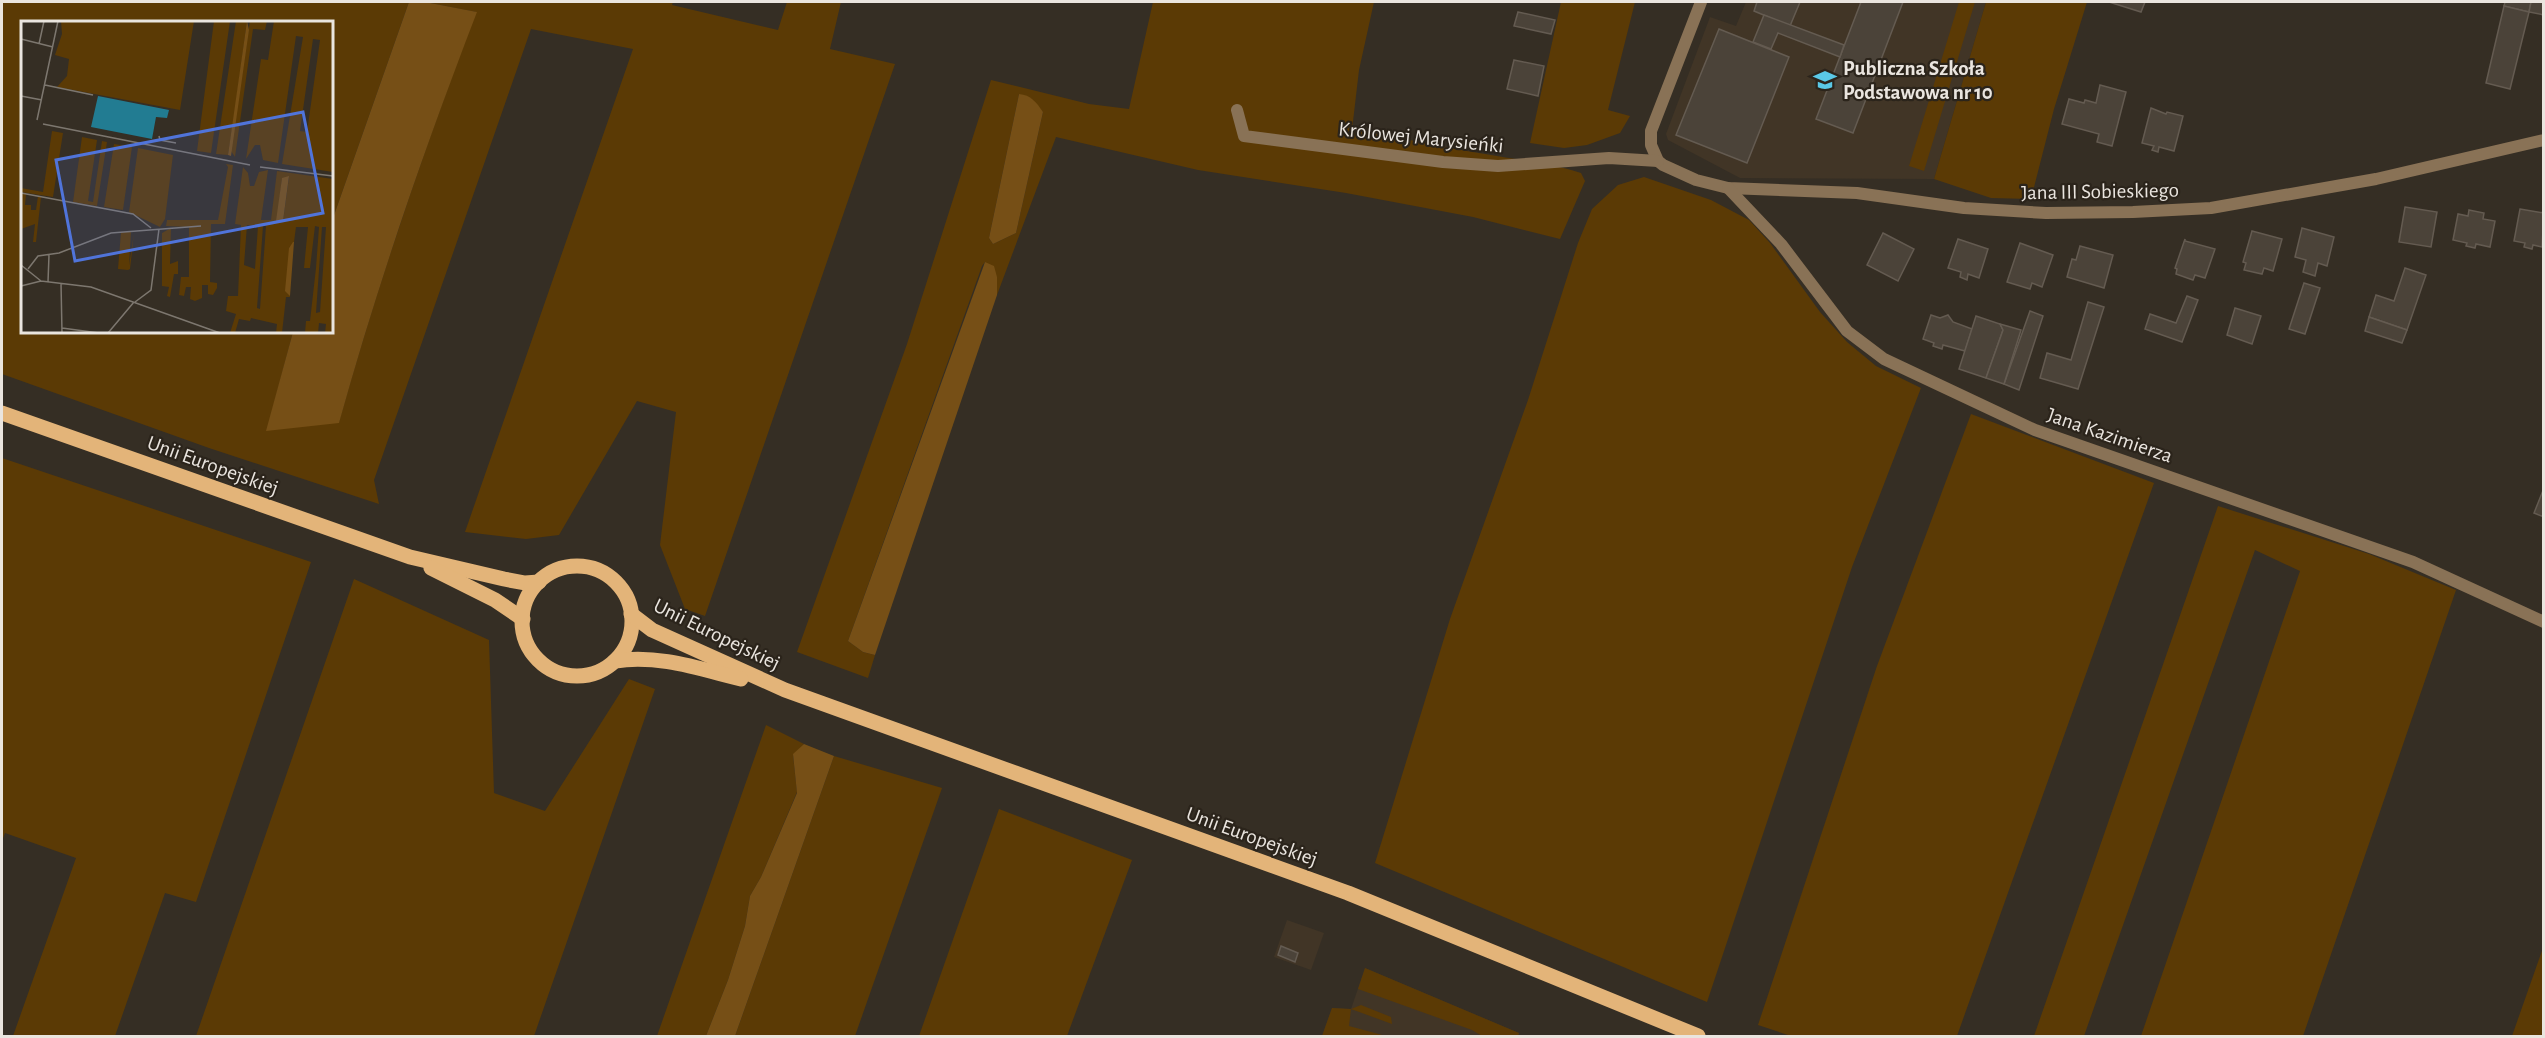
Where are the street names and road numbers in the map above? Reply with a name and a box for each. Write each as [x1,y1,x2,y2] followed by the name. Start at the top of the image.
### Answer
[1337,118,1505,157] street label: Królowej Marysieńki
[2021,180,2179,203] street label: Jana III Sobieskiego
[2044,404,2175,467] street label: Jana Kazimierza
[144,432,281,499] street label: Unii Europejskiej
[650,595,783,674] street label: Unii Europejskiej
[1183,803,1320,870] street label: Unii Europejskiej

